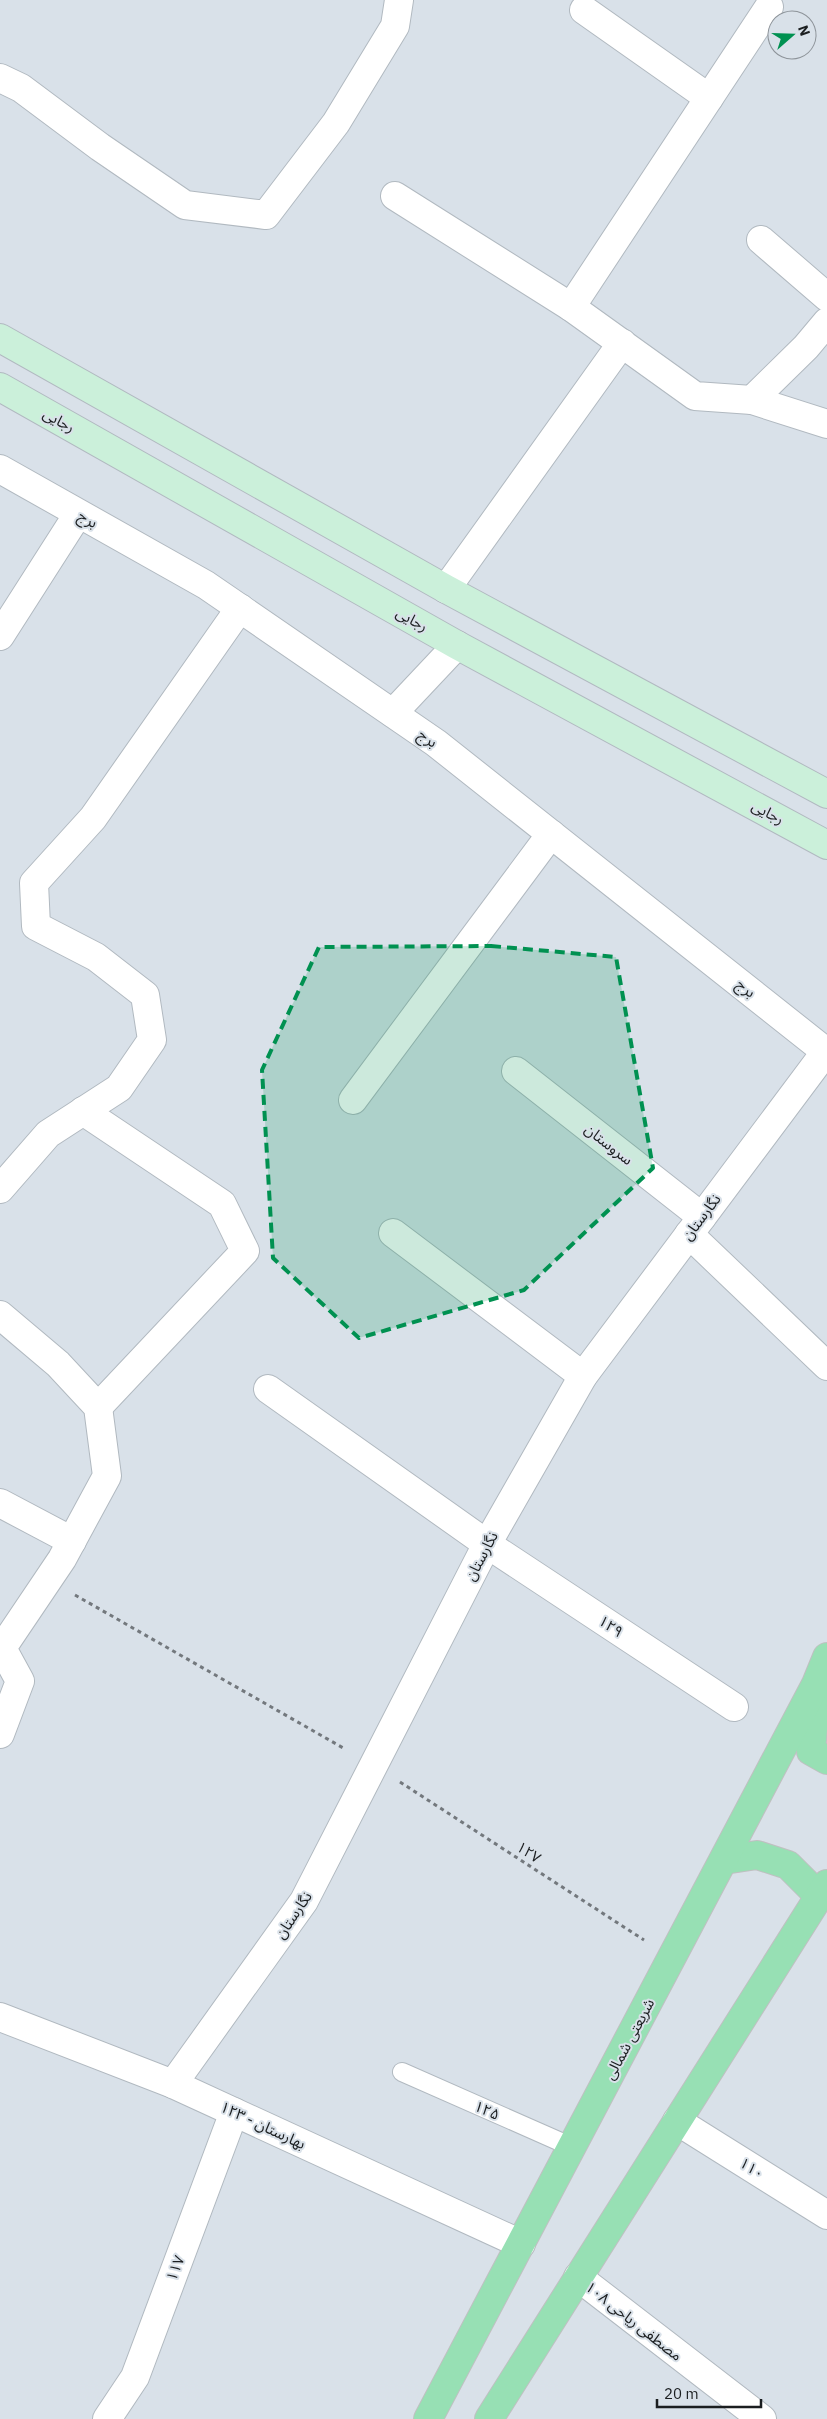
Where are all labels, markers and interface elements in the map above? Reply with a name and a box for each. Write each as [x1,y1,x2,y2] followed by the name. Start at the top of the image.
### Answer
[767,10,817,60] north arrow
[794,23,814,38] text: N
[40,404,78,436] street label: رجایی
[73,506,101,535] street label: برج
[393,603,431,635] street label: رجایی
[413,725,441,754] street label: برج
[749,796,787,828] street label: رجایی
[731,974,760,1004] street label: برج
[581,1119,637,1169] street label: سروستان
[677,1190,725,1244] street label: نگارستان
[460,1528,502,1584] street label: نگارستان
[595,1611,627,1641] street label: ۱۲۹
[513,1837,545,1867] street label: ۱۲۷
[270,1888,316,1942] street label: نگارستان
[600,1995,658,2083] street label: شریعتی شمالی
[471,2096,503,2124] street label: ۱۲۵
[217,2097,309,2153] street label: بهارستان - ۱۲۳
[736,2153,768,2183] street label: ۱۱۰
[162,2252,189,2283] street label: ۱۱۷
[582,2277,686,2365] street label: مصطفی ریاحی ۱۰۸
[657,2376,761,2408] scale bar
[664,2384,699,2403] text: 20 m

